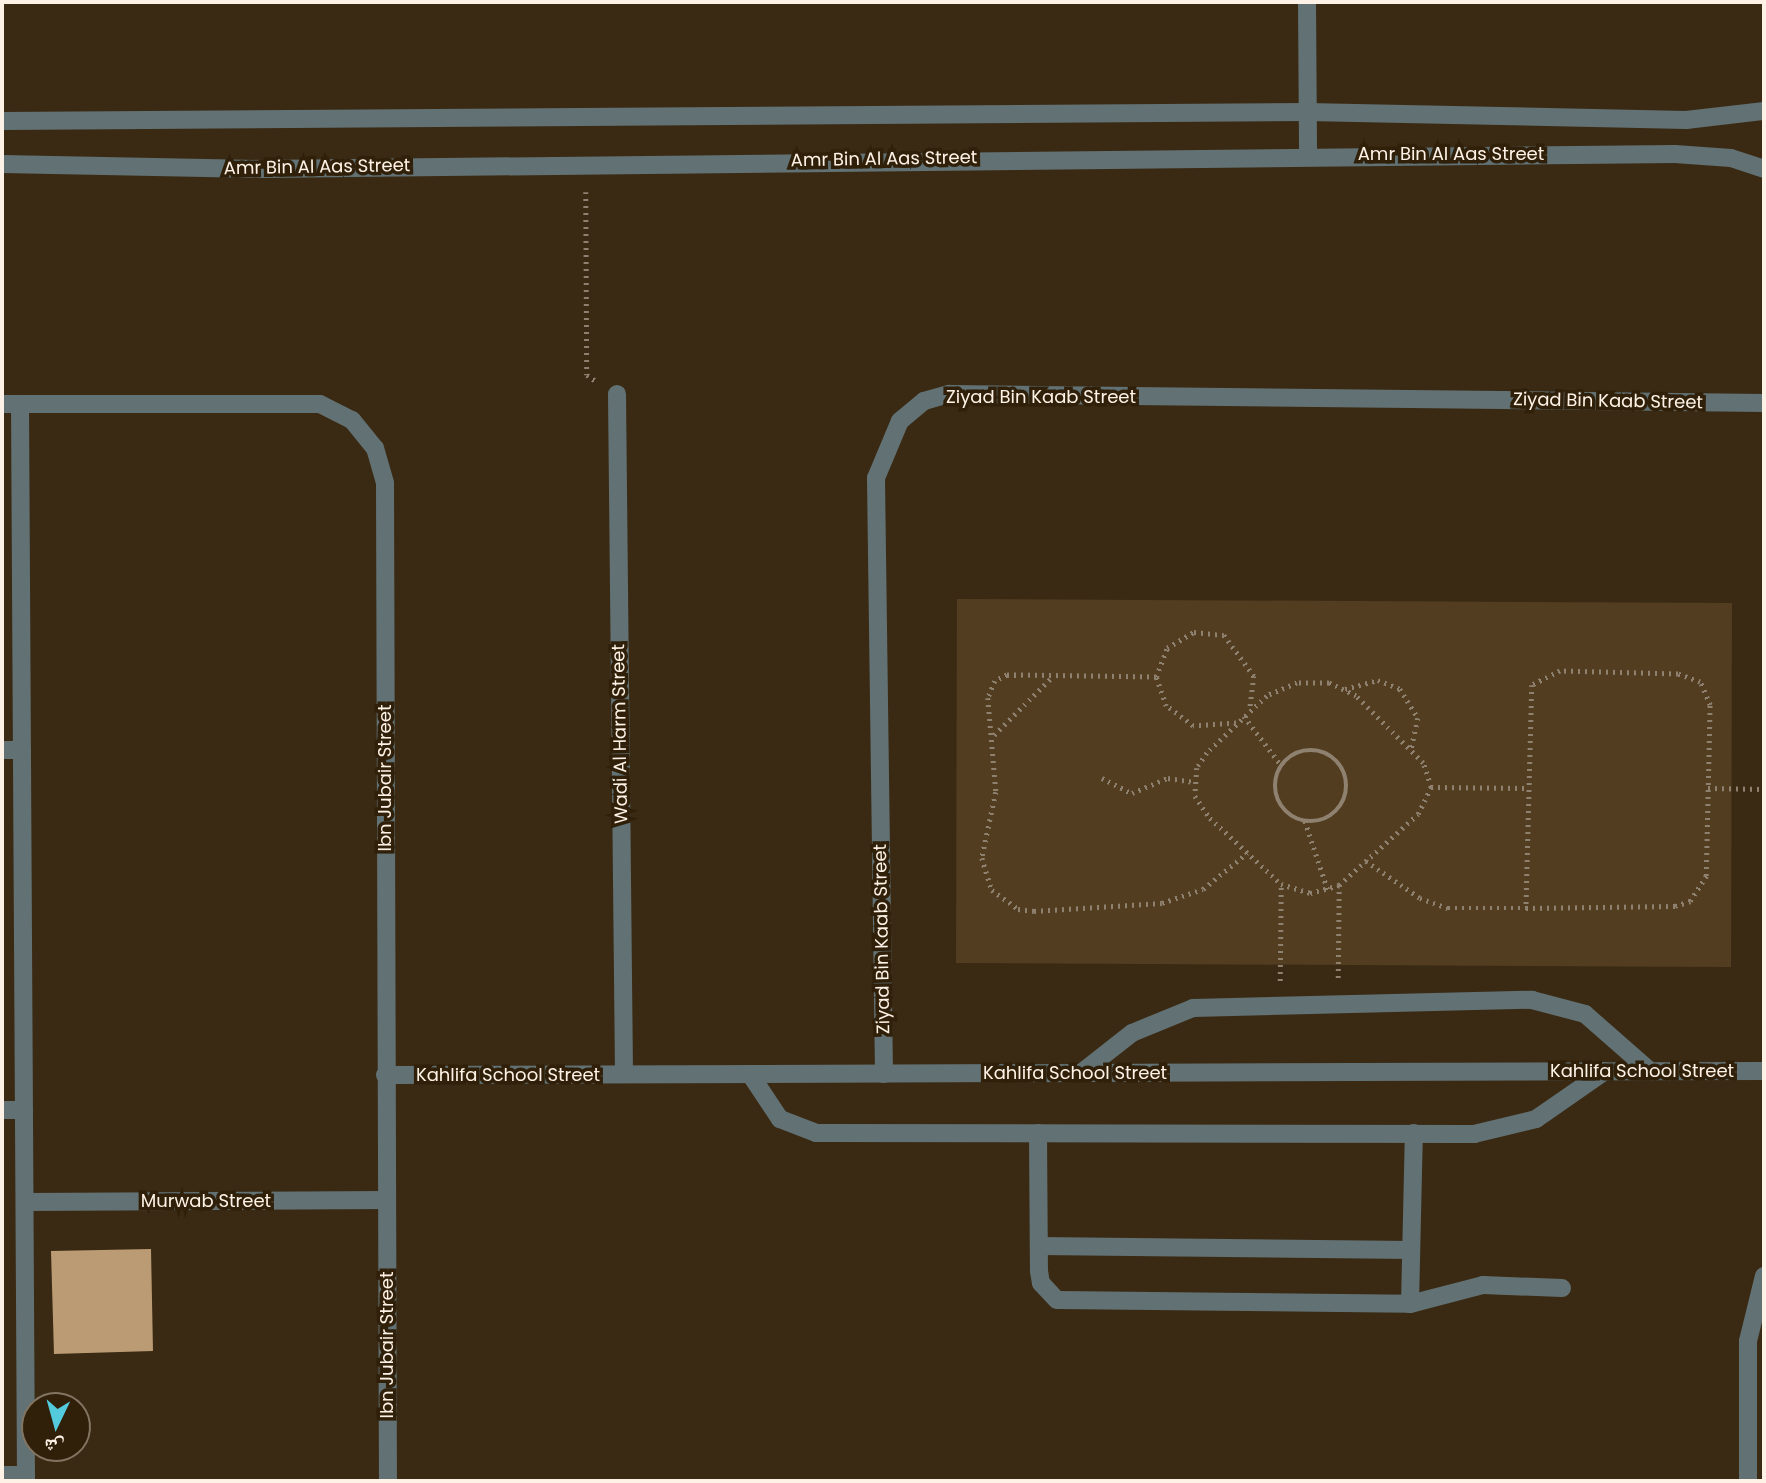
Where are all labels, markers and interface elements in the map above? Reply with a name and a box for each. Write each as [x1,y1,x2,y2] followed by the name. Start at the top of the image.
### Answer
[1358,143,1544,165] street label: Amr Bin Al Aas Street
[791,147,977,171] street label: Amr Bin Al Aas Street
[224,155,410,179] street label: Amr Bin Al Aas Street
[946,386,1136,408] street label: Ziyad Bin Kaab Street
[1513,389,1703,413] street label: Ziyad Bin Kaab Street
[608,644,632,824] street label: Wadi Al Harm Street
[374,705,396,851] street label: Ibn Jubair Street
[870,844,894,1034] street label: Ziyad Bin Kaab Street
[1550,1060,1734,1082] street label: Kahlifa School Street
[983,1062,1167,1084] street label: Kahlifa School Street
[416,1064,600,1086] street label: Kahlifa School Street
[141,1190,271,1212] street label: Murwab Street
[376,1272,398,1418] street label: Ibn Jubair Street
[21,1392,91,1462] north arrow
[43,1432,66,1461] text: ش

